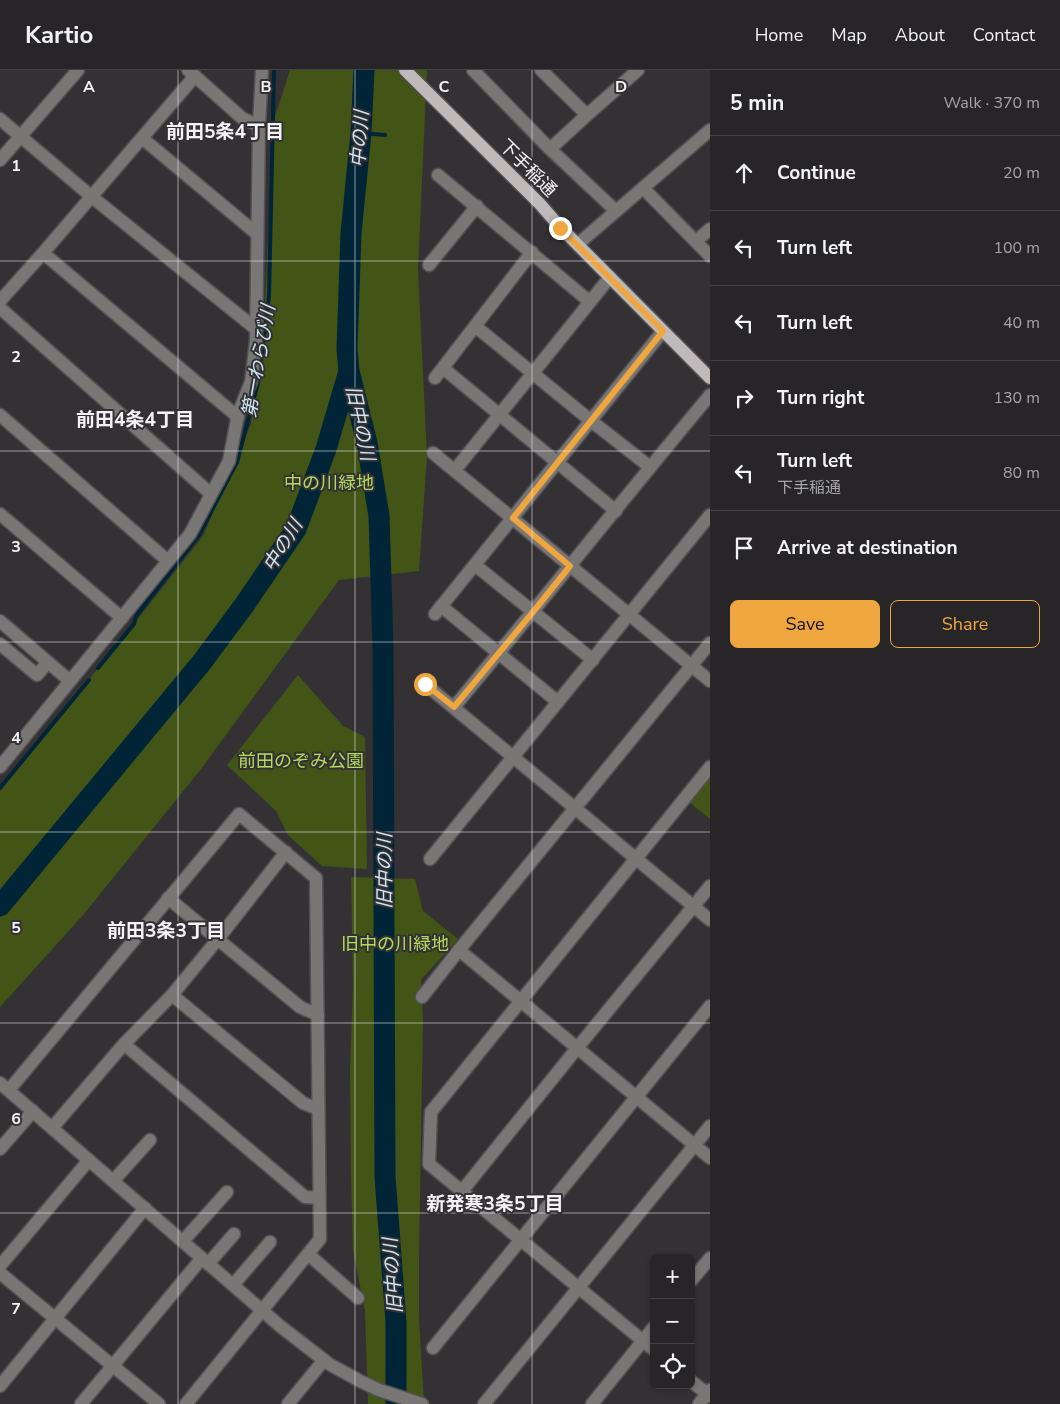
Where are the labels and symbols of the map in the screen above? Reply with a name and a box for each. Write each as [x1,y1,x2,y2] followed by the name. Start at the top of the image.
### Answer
[83,76,95,98] text: A
[260,76,272,98] text: B
[439,76,450,98] text: C
[615,76,627,98] text: D
[345,108,375,168] water label: 中の川
[166,119,284,145] district label: 前田5条4丁目
[494,134,562,202] street label: 下手稲通
[11,155,21,177] text: 1
[549,217,572,240] route end
[236,301,282,420] water label: 第一わらび川
[11,346,21,368] text: 2
[339,383,381,465] water label: 旧中の川
[76,407,194,433] district label: 前田4条4丁目
[284,471,374,495] park label: 中の川緑地
[257,513,310,577] water label: 中の川
[11,536,21,558] text: 3
[414,673,437,696] route start
[11,727,21,749] text: 4
[238,749,364,773] park label: 前田のぞみ公園
[372,831,398,909] water label: 旧中の川
[11,917,21,939] text: 5
[107,918,225,944] district label: 前田3条3丁目
[341,932,449,956] park label: 旧中の川緑地
[11,1108,21,1130] text: 6
[427,1191,563,1217] district label: 新発寒3条5丁目
[377,1235,409,1315] water label: 旧中の川
[11,1298,21,1320] text: 7

